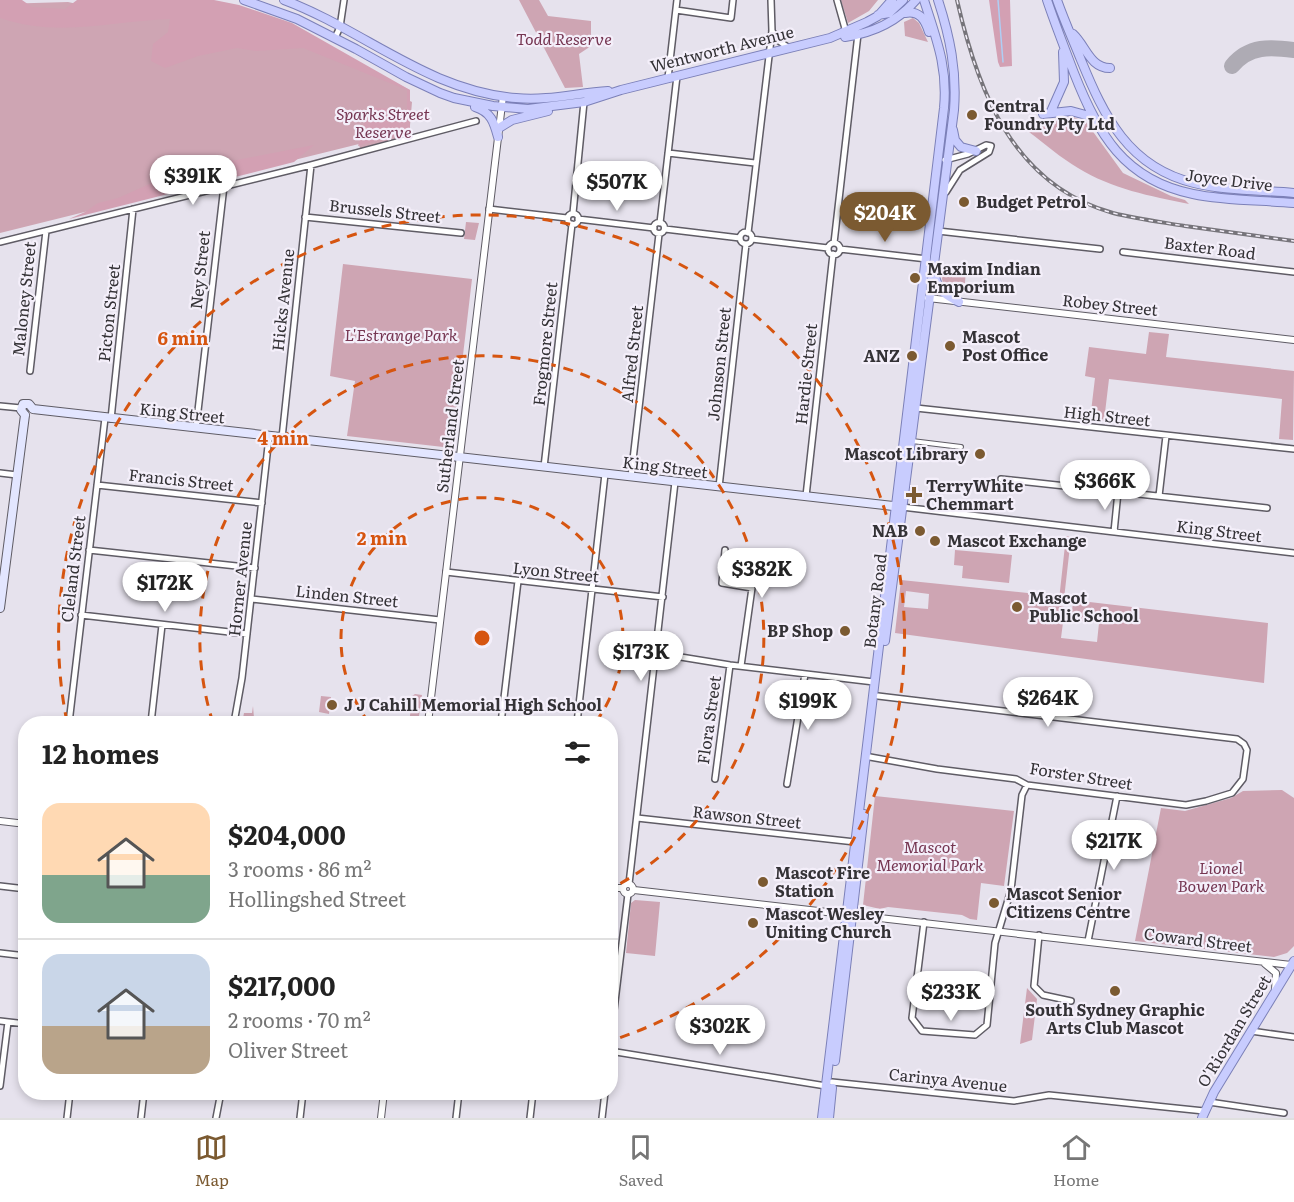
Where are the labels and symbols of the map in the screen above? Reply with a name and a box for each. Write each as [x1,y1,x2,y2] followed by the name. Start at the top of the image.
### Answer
[647,19,796,77] street label: Wentworth Avenue
[516,26,612,50] park label: Todd Reserve
[984,93,1115,135] place label: Central Foundry Pty Ltd
[336,101,431,143] park label: Sparks Street Reserve
[965,108,979,122] marker: Central Foundry Pty Ltd
[151,155,235,206] pin: $391K
[575,161,659,212] pin: $507K
[1184,162,1274,196] street label: Joyce Drive
[976,189,1087,213] place label: Budget Petrol
[328,192,443,228] street label: Brussels Street
[843,192,927,243] pin: $204K
[957,195,971,209] marker: Budget Petrol
[183,229,215,310] street label: Ney Street
[1163,229,1258,265] street label: Baxter Road
[5,240,41,358] street label: Maloney Street
[265,247,299,352] street label: Hicks Avenue
[927,256,1041,298] place label: Maxim Indian Emporium
[91,262,125,363] street label: Picton Street
[908,271,922,285] marker: Maxim Indian Emporium
[526,280,563,407] street label: Frogmore Street
[1061,287,1160,321] street label: Robey Street
[614,303,648,404] street label: Alfred Street
[700,305,736,422] street label: Johnson Street
[344,322,458,346] park label: L'Estrange Park
[788,322,822,426] street label: Hardie Street
[157,324,209,351] text: 6 min
[962,324,1048,366] place label: Mascot Post Office
[943,339,957,353] marker: Mascot Post Office
[864,343,900,367] place label: ANZ
[905,349,919,363] marker: ANZ
[429,357,469,494] street label: Sutherland Street
[138,396,227,428] street label: King Street
[1063,399,1152,432] street label: High Street
[257,424,309,451] text: 4 min
[844,441,968,465] place label: Mascot Library
[973,447,987,461] marker: Mascot Library
[621,449,710,483] street label: King Street
[1063,460,1147,511] pin: $366K
[127,462,235,497] street label: Francis Street
[926,473,1023,515] place label: TerryWhite Chemmart
[907,488,921,502] marker: TerryWhite Chemmart
[1175,513,1264,547] street label: King Street
[54,514,91,624] street label: Cleland Street
[872,518,908,542] place label: NAB
[221,520,257,638] street label: Horner Avenue
[357,524,408,551] text: 2 min
[913,524,927,538] marker: NAB
[947,528,1087,552] place label: Mascot Exchange
[928,534,942,548] marker: Mascot Exchange
[720,548,804,599] pin: $382K
[856,552,892,650] street label: Botany Road
[512,555,601,588] street label: Lyon Street
[123,562,207,613] pin: $172K
[294,578,400,612] street label: Linden Street
[1029,585,1139,627] place label: Mascot Public School
[1010,600,1024,614] marker: Mascot Public School
[767,618,833,642] place label: BP Shop
[838,624,852,638] marker: BP Shop
[472,628,492,648] centre of rings
[599,631,683,682] pin: $173K
[690,674,726,766] street label: Flora Street
[1006,677,1090,728] pin: $264K
[766,680,850,731] pin: $199K
[344,692,602,716] place label: J J Cahill Memorial High School
[325,698,339,712] marker: J J Cahill Memorial High School
[1028,755,1135,795] street label: Forster Street
[692,798,803,834] street label: Rawson Street
[1072,820,1156,871] pin: $217K
[876,834,984,876] park label: Mascot Memorial Park
[1178,855,1265,897] park label: Lionel Bowen Park
[775,860,870,902] place label: Mascot Fire Station
[756,875,770,889] marker: Mascot Fire Station
[1006,881,1130,923] place label: Mascot Senior Citizens Centre
[987,896,1001,910] marker: Mascot Senior Citizens Centre
[765,901,892,943] place label: Mascot Wesley Uniting Church
[746,916,760,930] marker: Mascot Wesley Uniting Church
[1143,920,1254,958] street label: Coward Street
[1190,969,1276,1091] street label: O'Riordan Street
[909,971,993,1022] pin: $233K
[1108,984,1122,998] marker: South Sydney Graphic Arts Club Mascot
[1025,997,1205,1039] place label: South Sydney Graphic Arts Club Mascot
[678,1005,762,1056] pin: $302K
[888,1061,1009,1097] street label: Carinya Avenue

